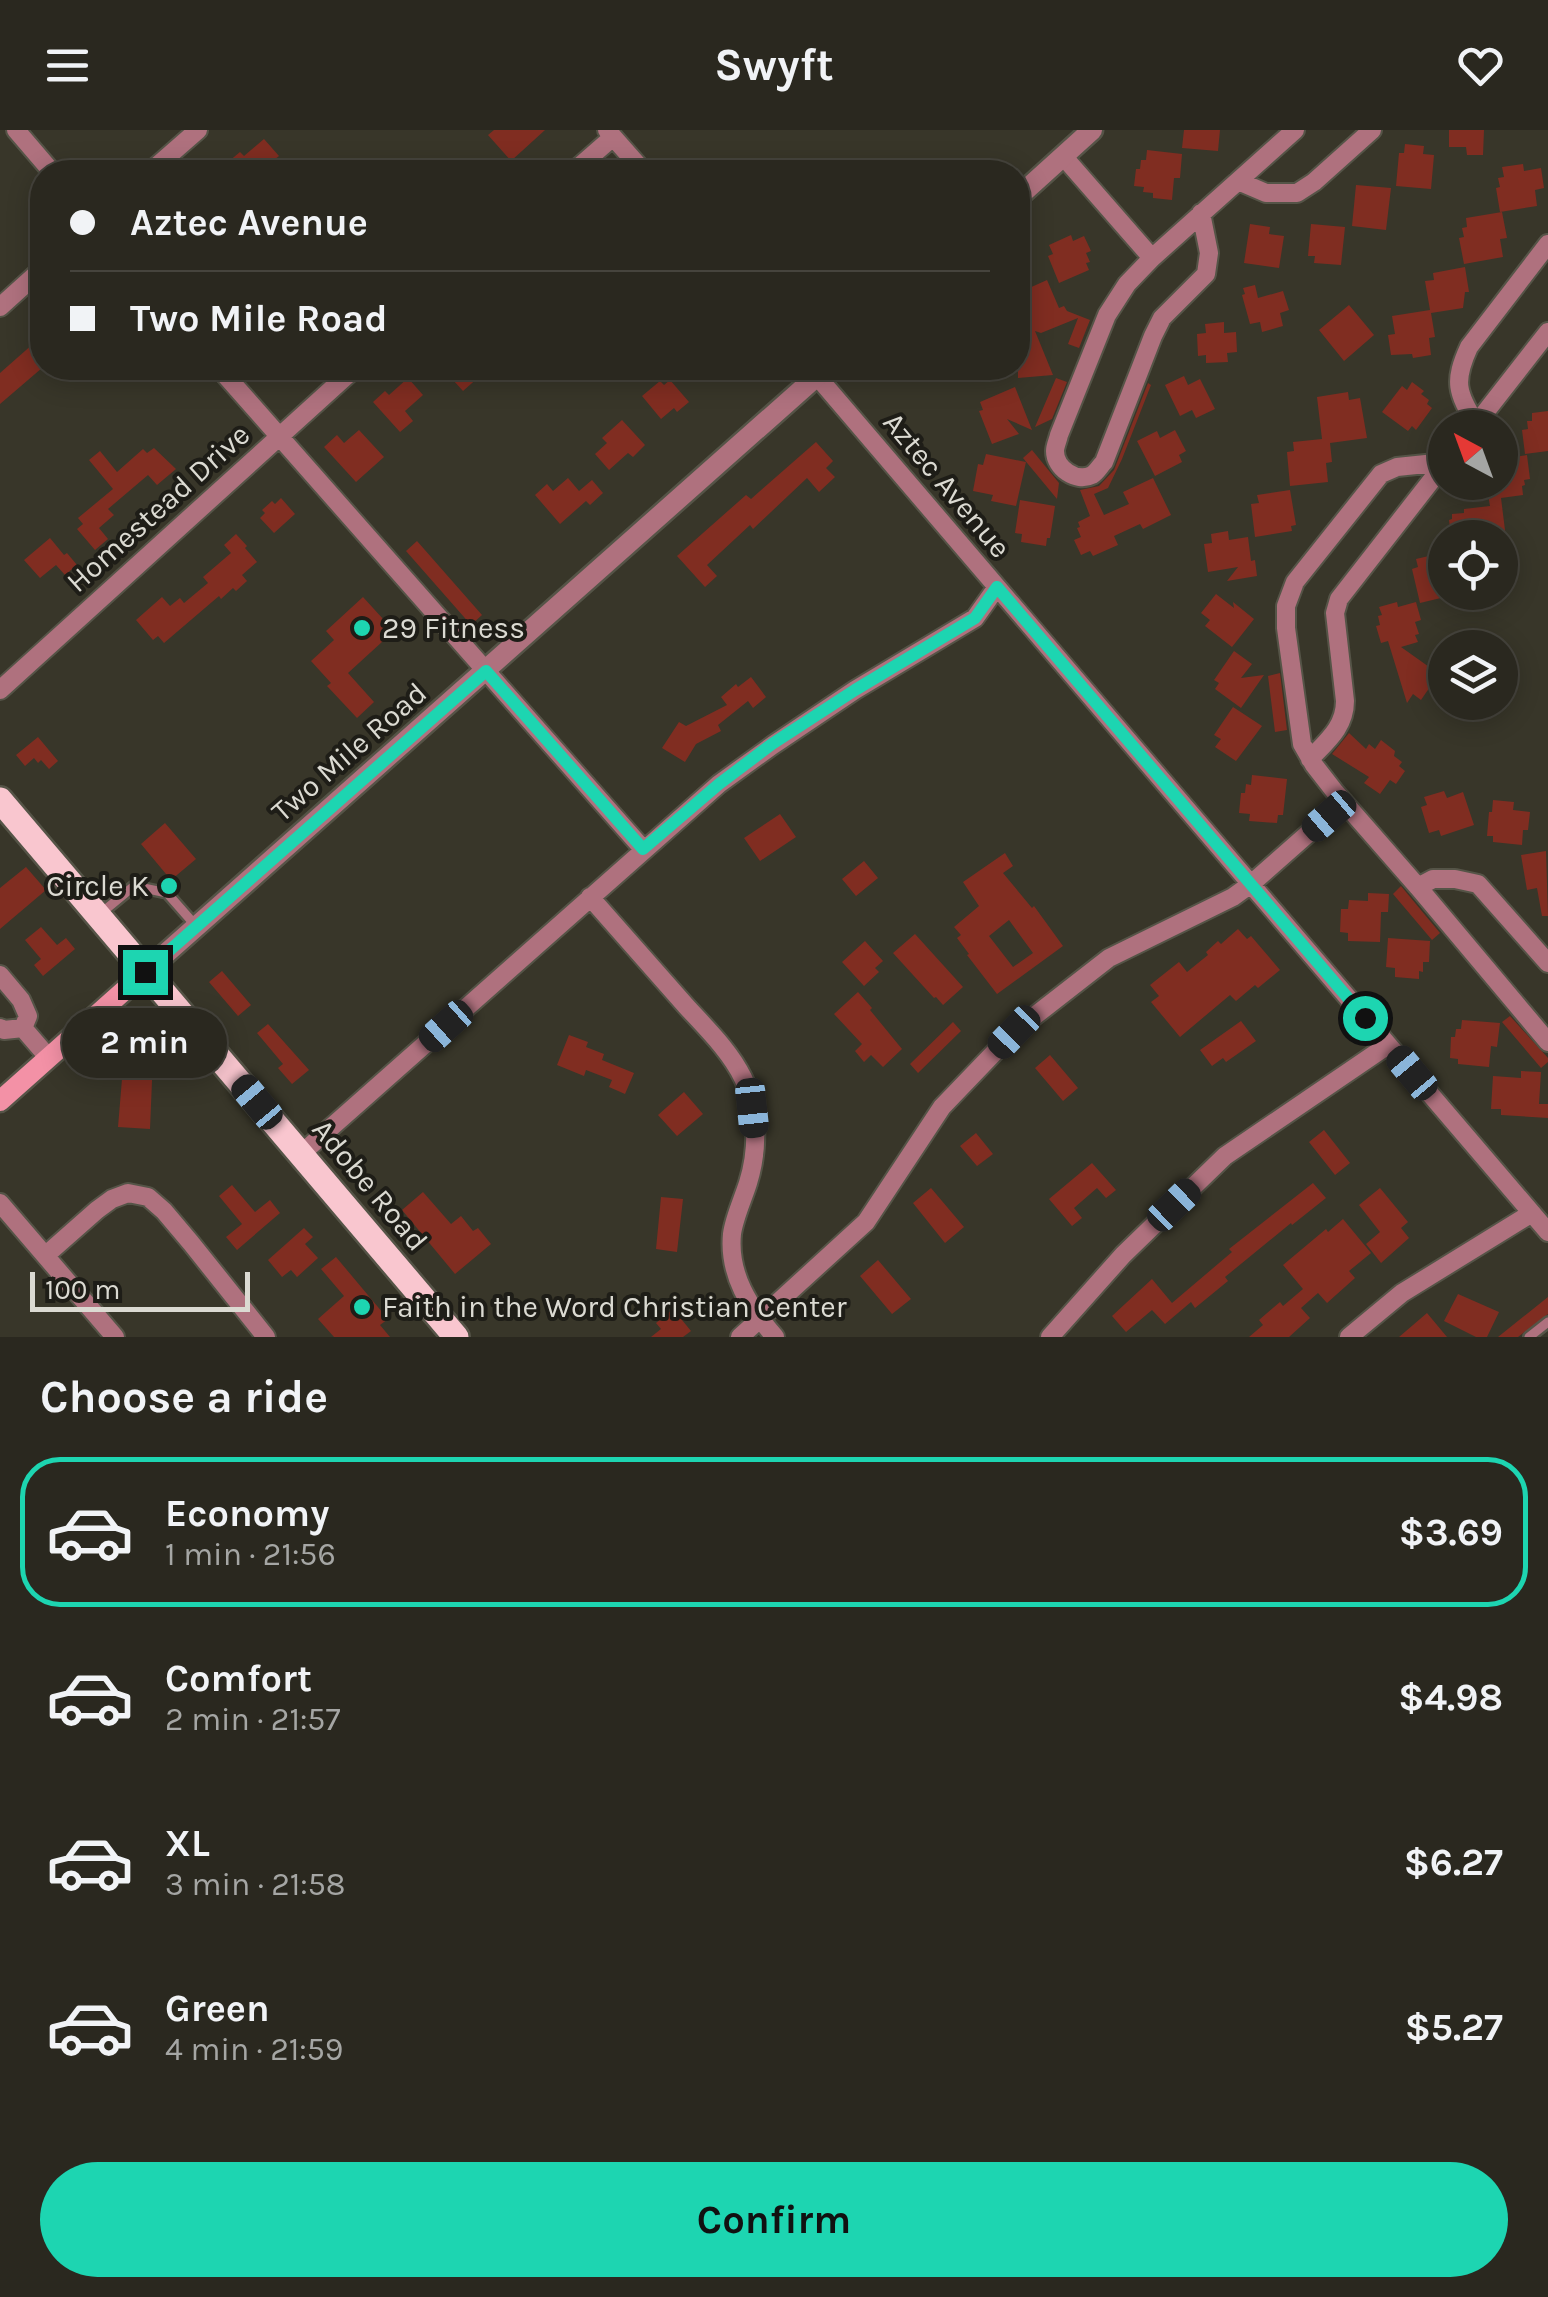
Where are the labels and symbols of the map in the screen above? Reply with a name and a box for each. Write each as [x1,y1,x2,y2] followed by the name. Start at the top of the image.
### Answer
[876,405,1018,565] street label: Aztec Avenue
[1428,410,1518,500] north arrow
[59,416,257,600] street label: Homestead Drive
[382,610,525,646] place label: 29 Fitness
[351,617,373,639] marker: 29 Fitness
[264,675,434,829] street label: Two Mile Road
[1297,785,1361,847] car
[46,868,149,904] place label: Circle K
[158,875,180,897] marker: Circle K
[123,950,168,995] route end
[414,995,478,1057] car
[1343,996,1388,1041] route start
[982,1000,1046,1064] car
[62,1007,228,1077] callout: 2 min
[1381,1040,1443,1106] car
[226,1069,288,1135] car
[734,1077,770,1139] car
[305,1112,435,1258] street label: Adobe Road
[1142,1173,1206,1237] car
[30,1267,250,1312] scale bar
[382,1289,847,1325] place label: Faith in the Word Christian Center
[351,1296,373,1318] marker: Faith in the Word Christian Center

